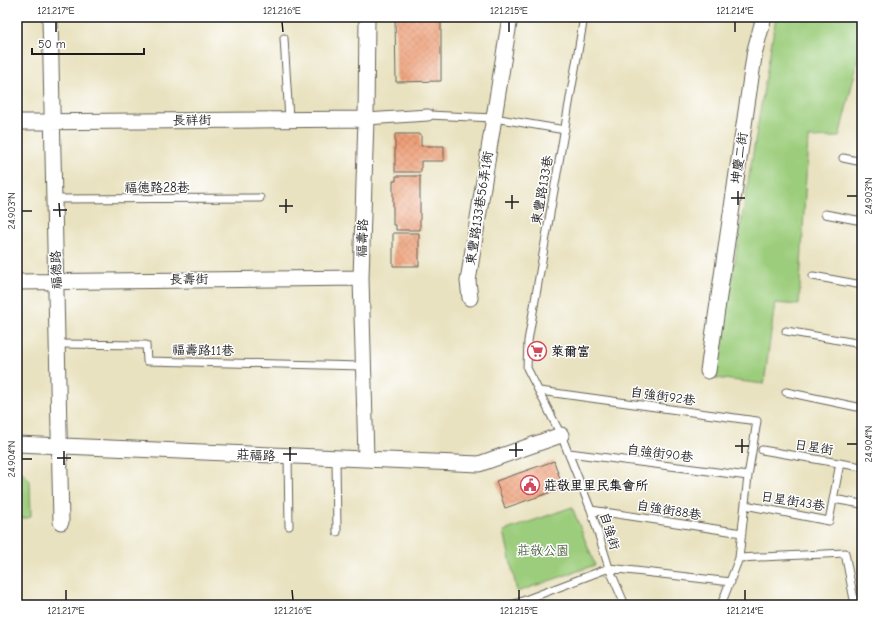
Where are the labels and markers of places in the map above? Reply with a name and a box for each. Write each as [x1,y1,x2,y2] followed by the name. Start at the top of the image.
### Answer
[526,340,548,362] supermarket icon: 萊爾富
[551,344,590,359] place label: 萊爾富
[519,474,541,496] public building icon: 莊敬里里民集會所
[544,478,648,493] place label: 莊敬里里民集會所

